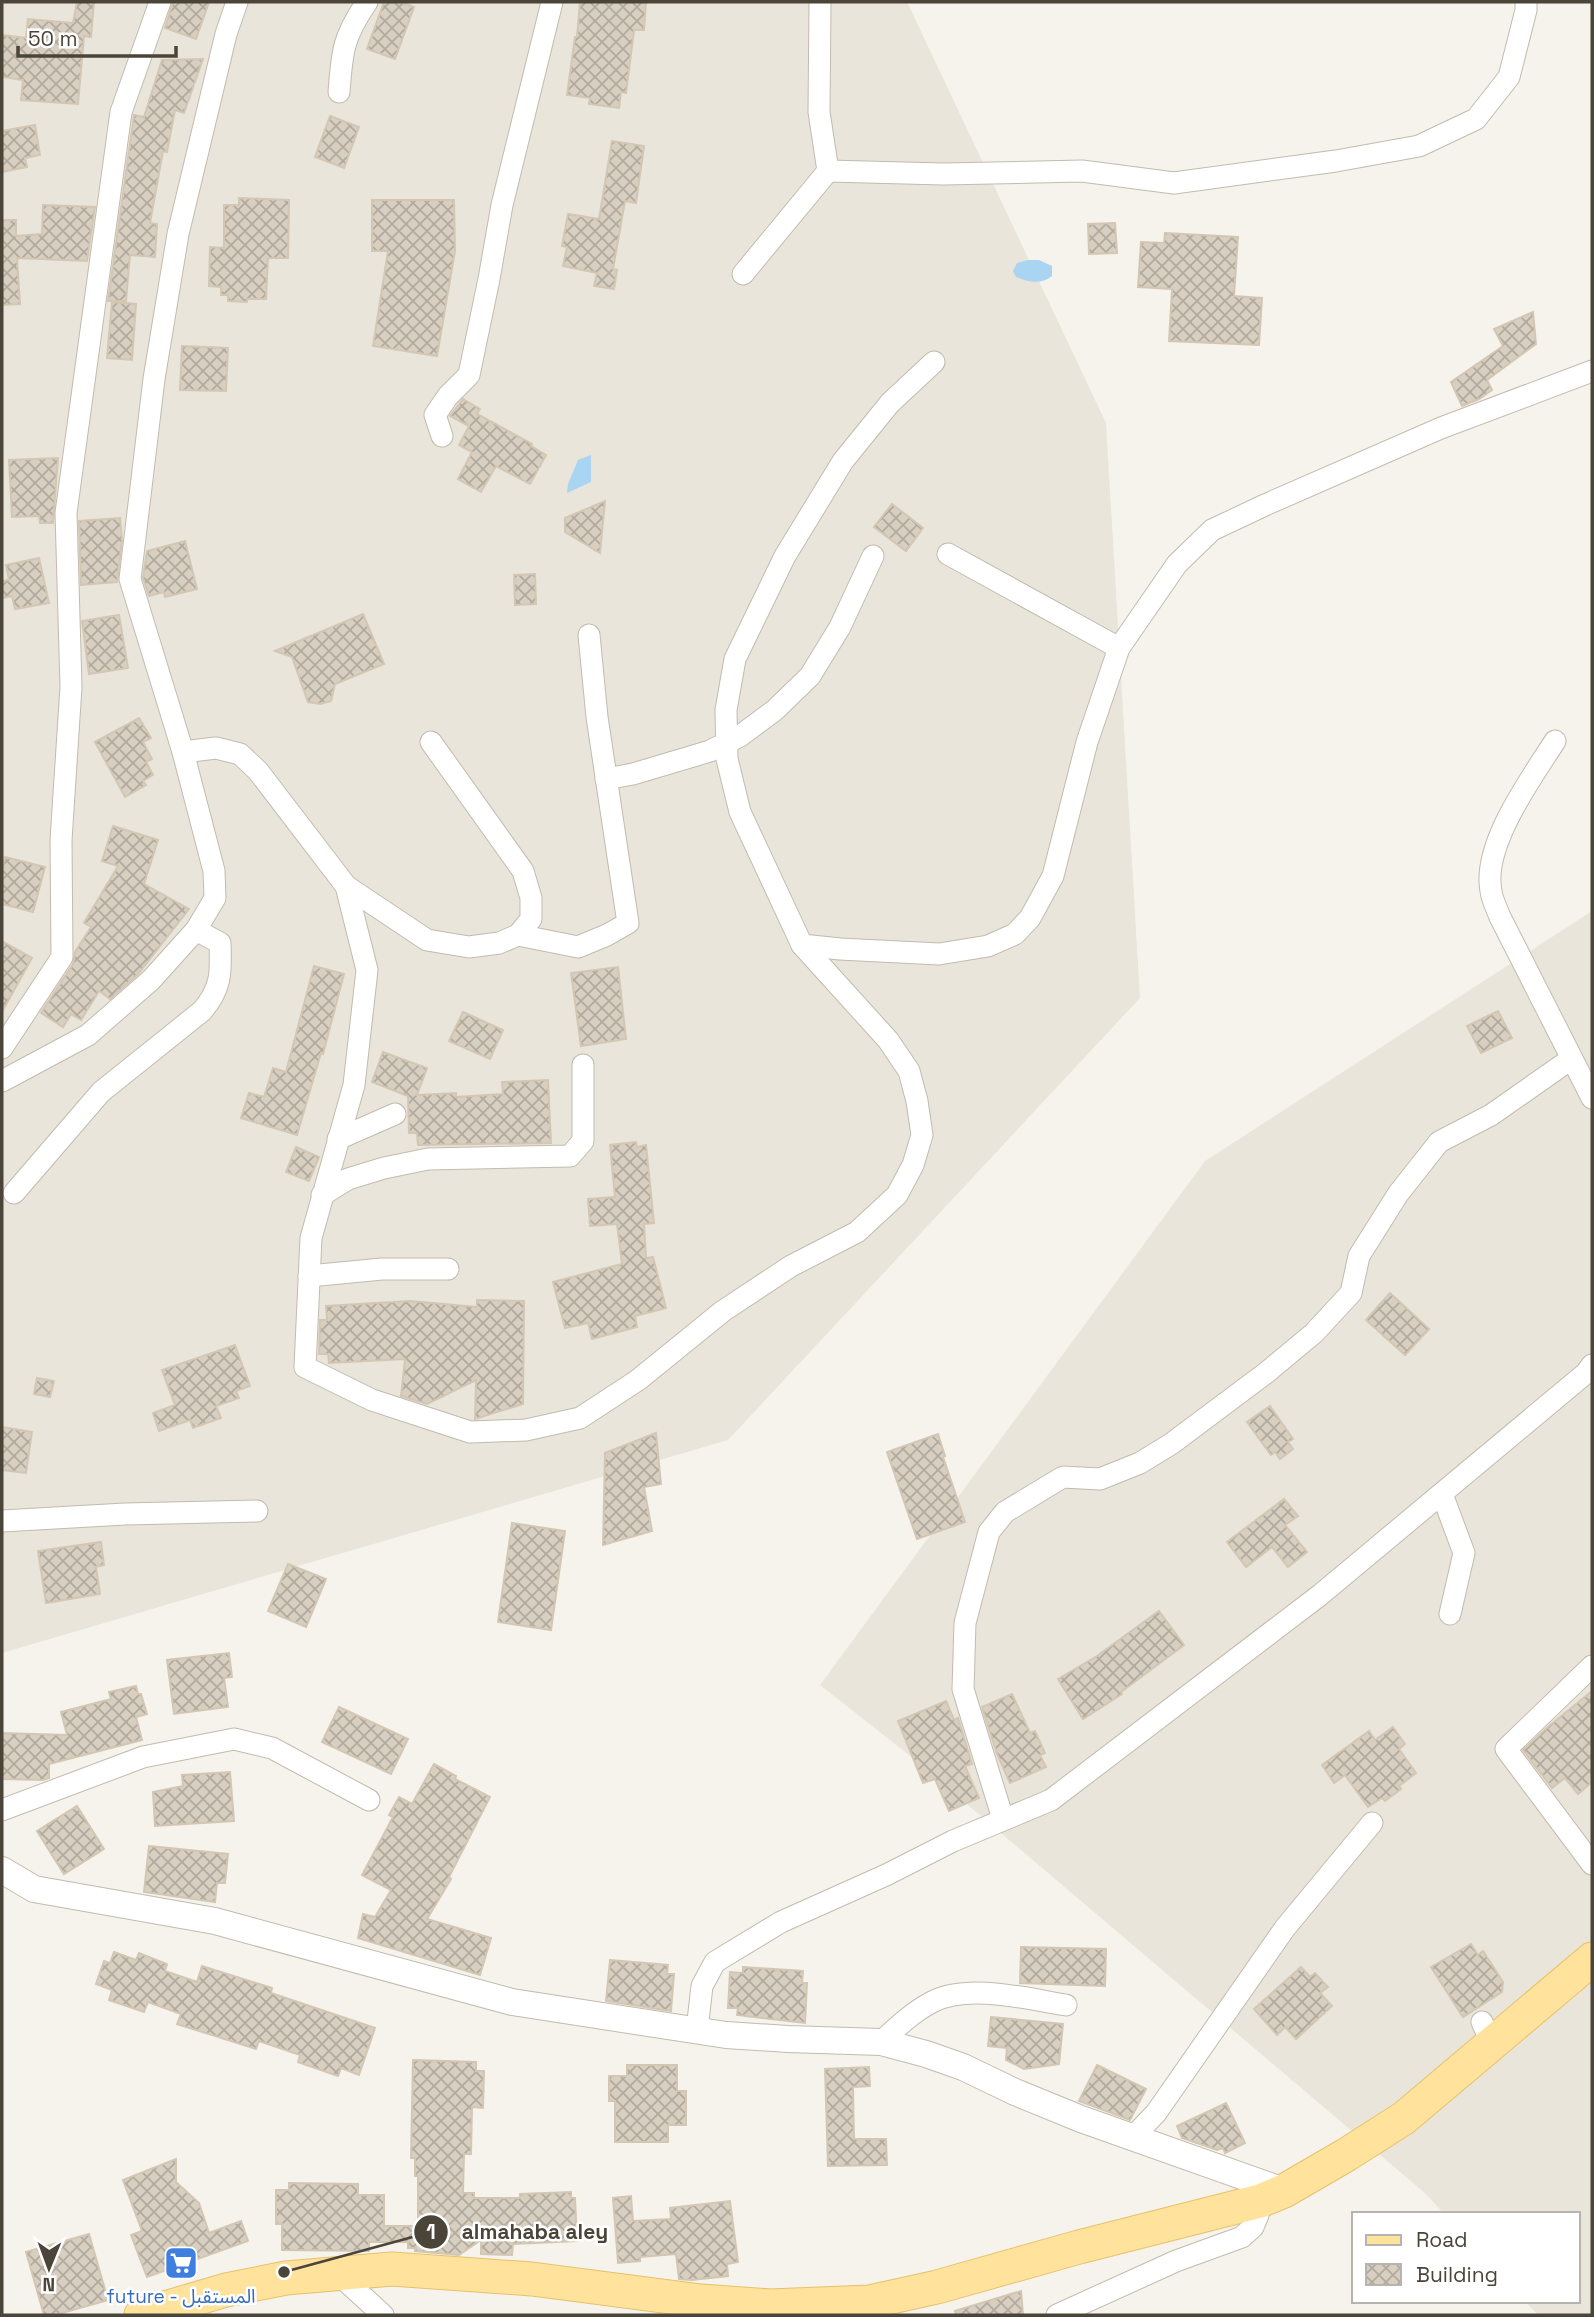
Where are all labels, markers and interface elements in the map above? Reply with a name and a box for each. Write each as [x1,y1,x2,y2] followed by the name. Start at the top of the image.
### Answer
[18,14,175,58] scale bar
[28,25,78,52] text: 50 m
[413,2211,623,2253] callout: almahaba aley
[1352,2212,1580,2303] legend
[426,2218,436,2245] text: 1
[462,2218,608,2245] text: almahaba aley
[1416,2226,1468,2253] text: Road
[14,2233,84,2303] north arrow
[162,2244,200,2282] supermarket icon: future - المستقبل
[1416,2261,1498,2288] text: Building
[42,2272,55,2297] text: N
[106,2284,256,2309] place label: future - المستقبل

